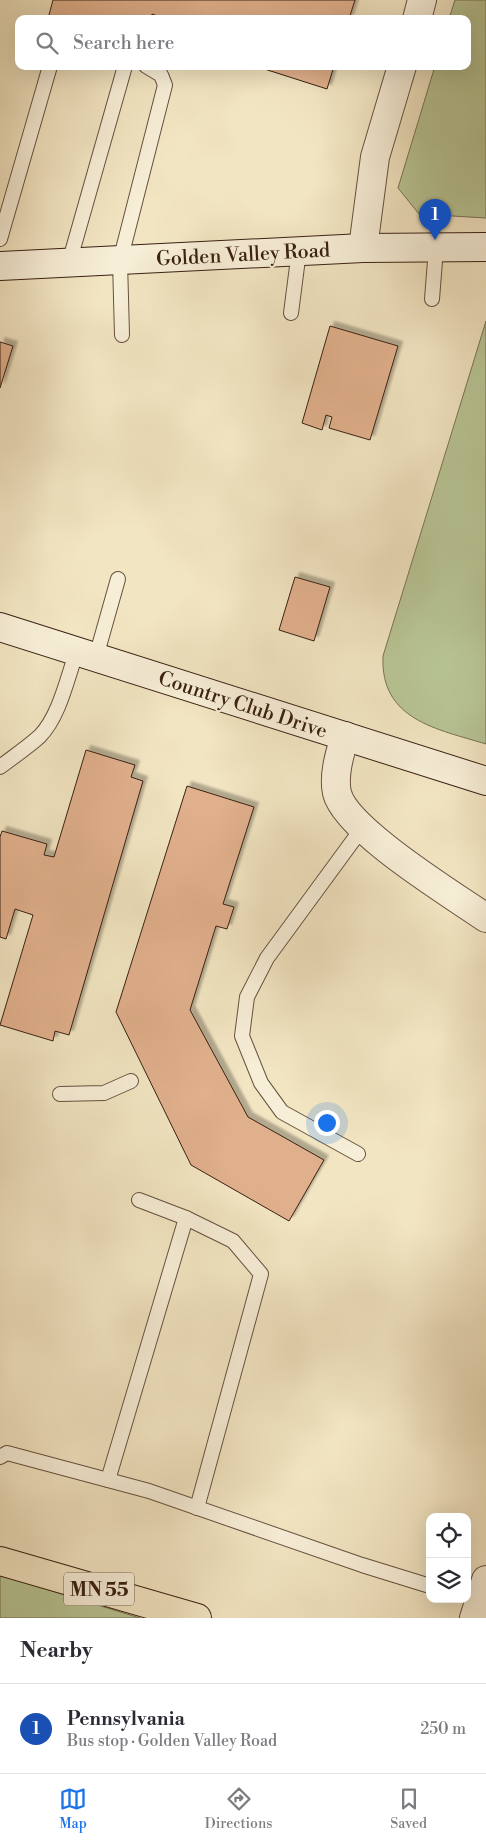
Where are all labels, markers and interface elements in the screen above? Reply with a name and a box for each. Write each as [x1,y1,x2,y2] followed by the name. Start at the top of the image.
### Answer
[15,15,471,70] search box
[33,29,61,57] icon: search
[73,31,174,55] text: Search here
[419,199,451,240] pin: 1
[155,238,331,273] street label: Golden Valley Road
[155,666,330,745] street label: Country Club Drive
[314,1110,340,1136] your location
[426,1513,471,1603] map controls
[426,1513,471,1558] button: locate
[426,1558,471,1603] button: layers
[64,1572,134,1606] road number: MN 55
[20,1638,93,1664] text: Nearby
[67,1707,185,1731] text: Pennsylvania
[32,1719,40,1739] text: 1
[420,1719,466,1739] text: 250 m
[67,1731,277,1751] text: Bus stop · Golden Valley Road
[59,1785,87,1833] tab: Map
[205,1785,272,1833] tab: Directions
[390,1785,427,1833] tab: Saved

